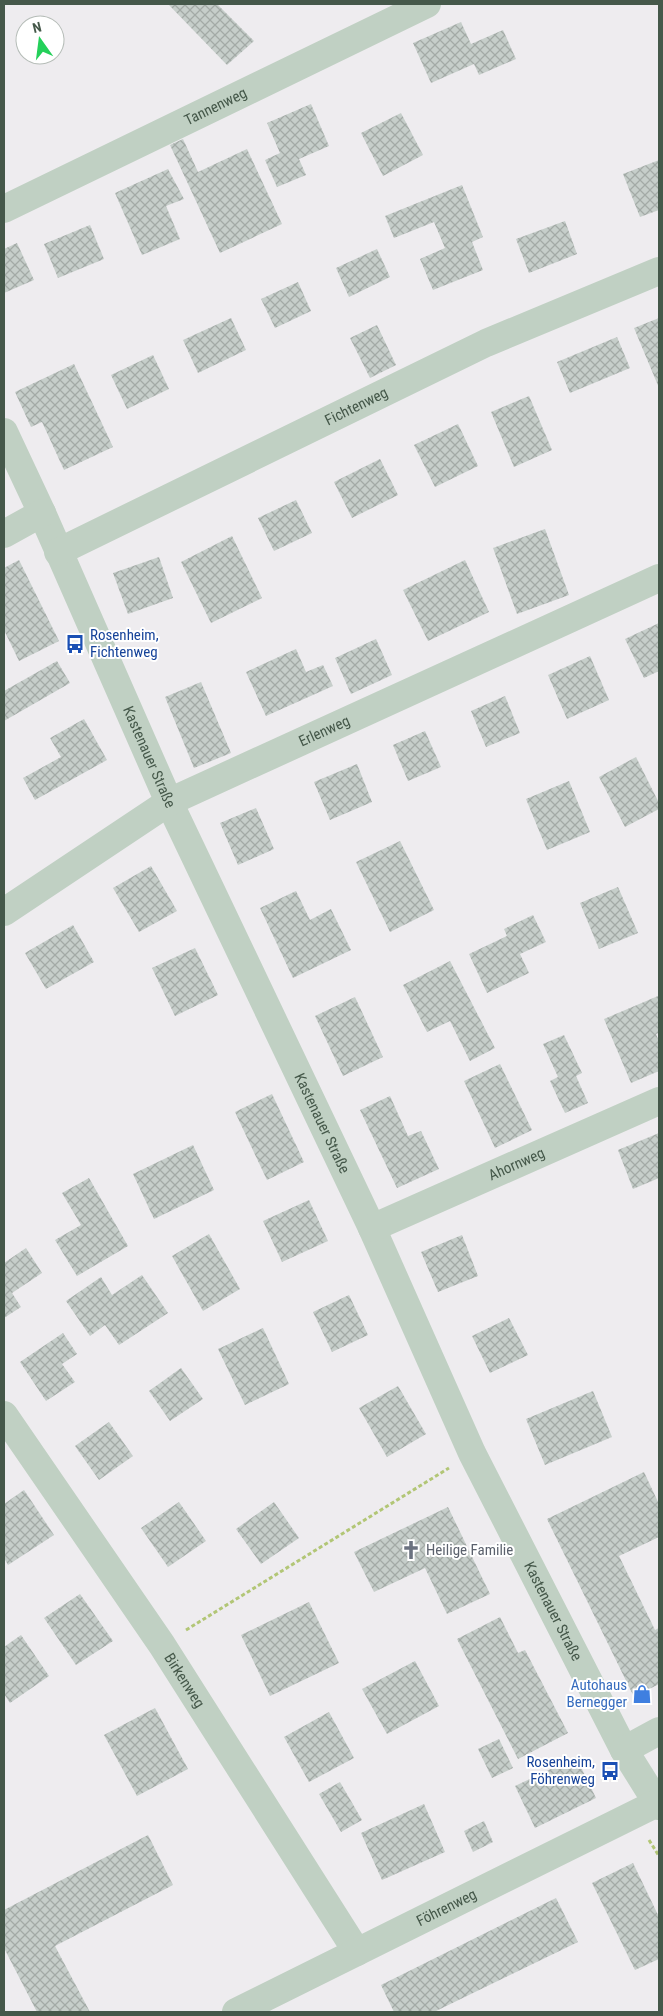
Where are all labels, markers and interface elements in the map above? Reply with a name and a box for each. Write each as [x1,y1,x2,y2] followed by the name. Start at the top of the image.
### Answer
[15,15,65,65] north arrow
[31,19,43,36] text: N
[181,84,250,129] street label: Tannenweg
[322,383,391,429] street label: Fichtenweg
[90,626,159,661] place label: Rosenheim, Fichtenweg
[64,633,86,655] bus stop icon: Rosenheim, Fichtenweg
[119,703,179,811] street label: Kastenauer Straße
[296,712,353,750] street label: Erlenweg
[290,1070,354,1176] street label: Kastenauer Straße
[486,1144,547,1184] street label: Ahornweg
[400,1539,422,1561] church icon: Heilige Familie
[426,1541,513,1559] place label: Heilige Familie
[520,1559,586,1664] street label: Kastenauer Straße
[160,1650,209,1711] street label: Birkenweg
[567,1676,627,1711] place label: Autohaus Bernegger
[631,1683,653,1705] shop icon: Autohaus Bernegger
[526,1753,595,1788] place label: Rosenheim, Föhrenweg
[599,1760,621,1782] bus stop icon: Rosenheim, Föhrenweg
[413,1885,479,1930] street label: Föhrenweg

